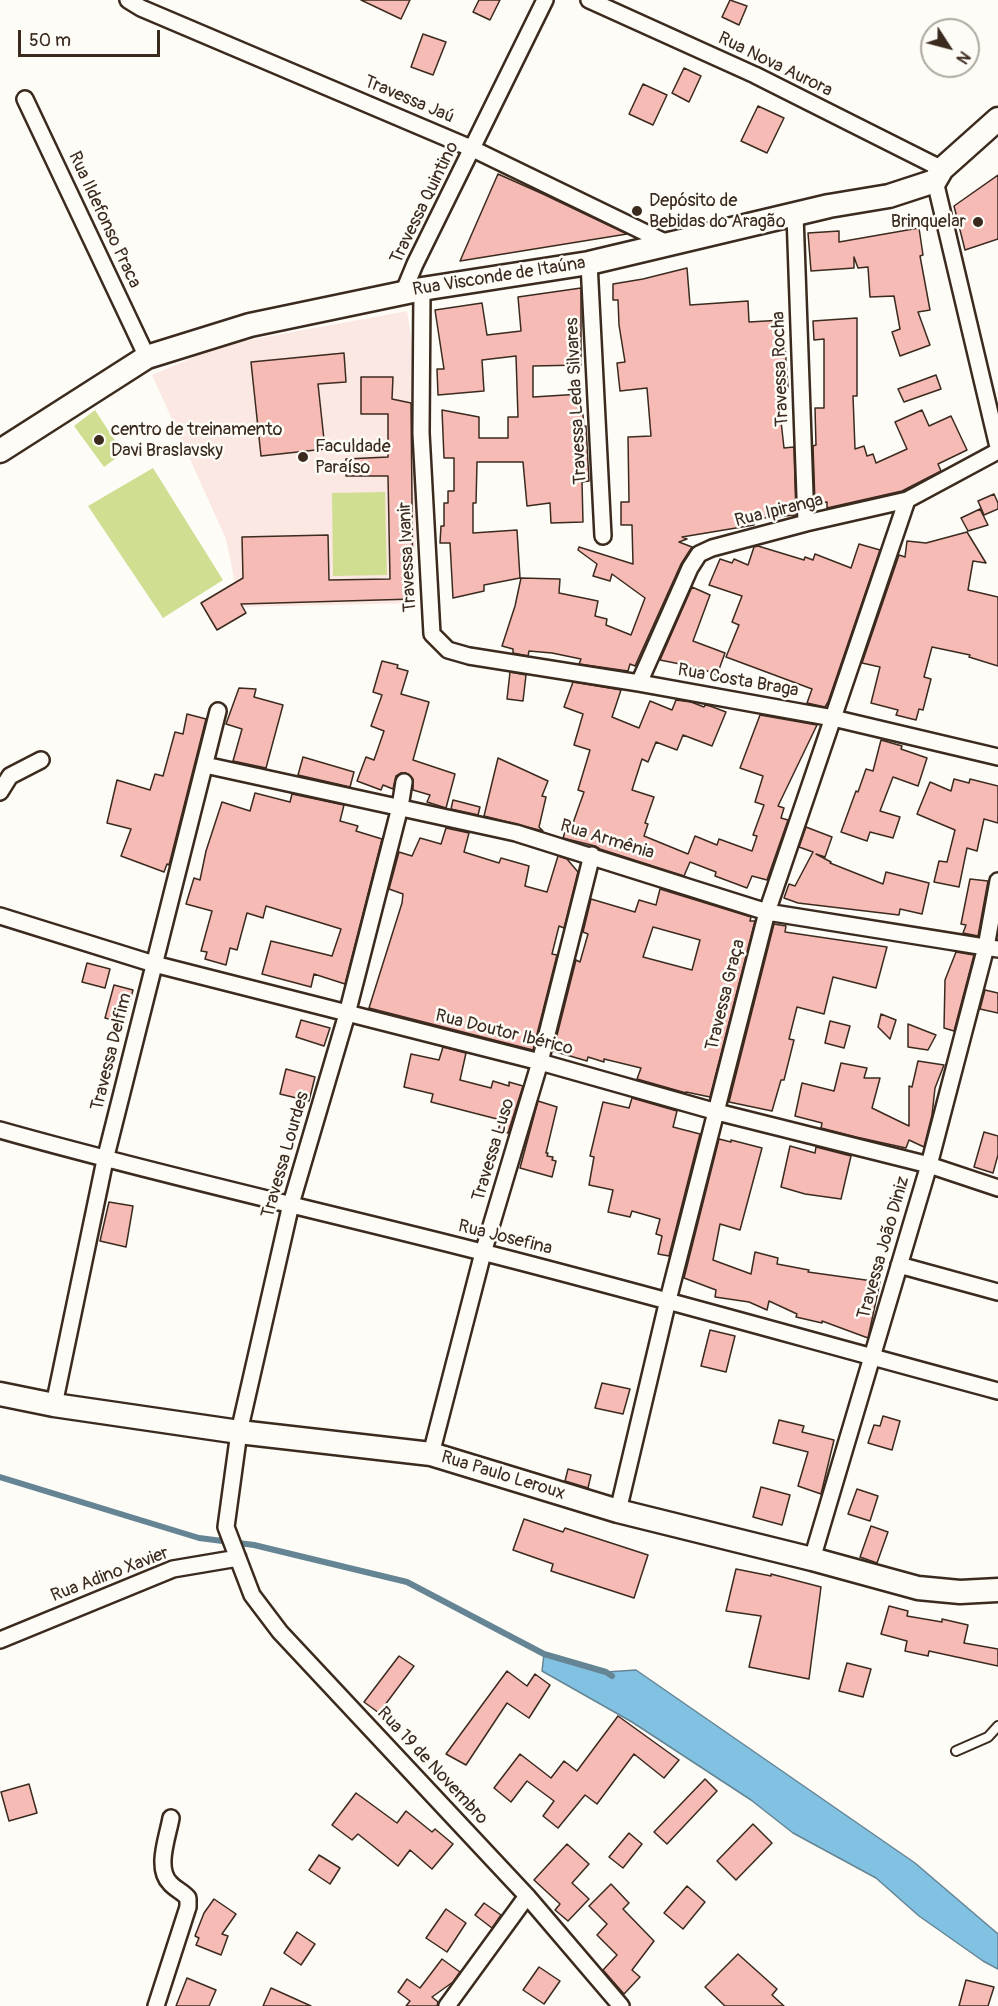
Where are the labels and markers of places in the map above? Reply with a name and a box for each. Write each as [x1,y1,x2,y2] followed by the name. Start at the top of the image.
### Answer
[649,190,786,232] place label: Depósito de Bebidas do Aragão
[630,204,644,218] marker: Depósito de Bebidas do Aragão
[891,211,966,233] place label: Brinquelar
[971,215,985,229] marker: Brinquelar
[111,419,283,462] place label: centro de treinamento Davi Braslavsky
[92,433,106,447] marker: centro de treinamento Davi Braslavsky
[315,436,391,478] place label: Faculdade Paraíso
[296,450,310,464] marker: Faculdade Paraíso

